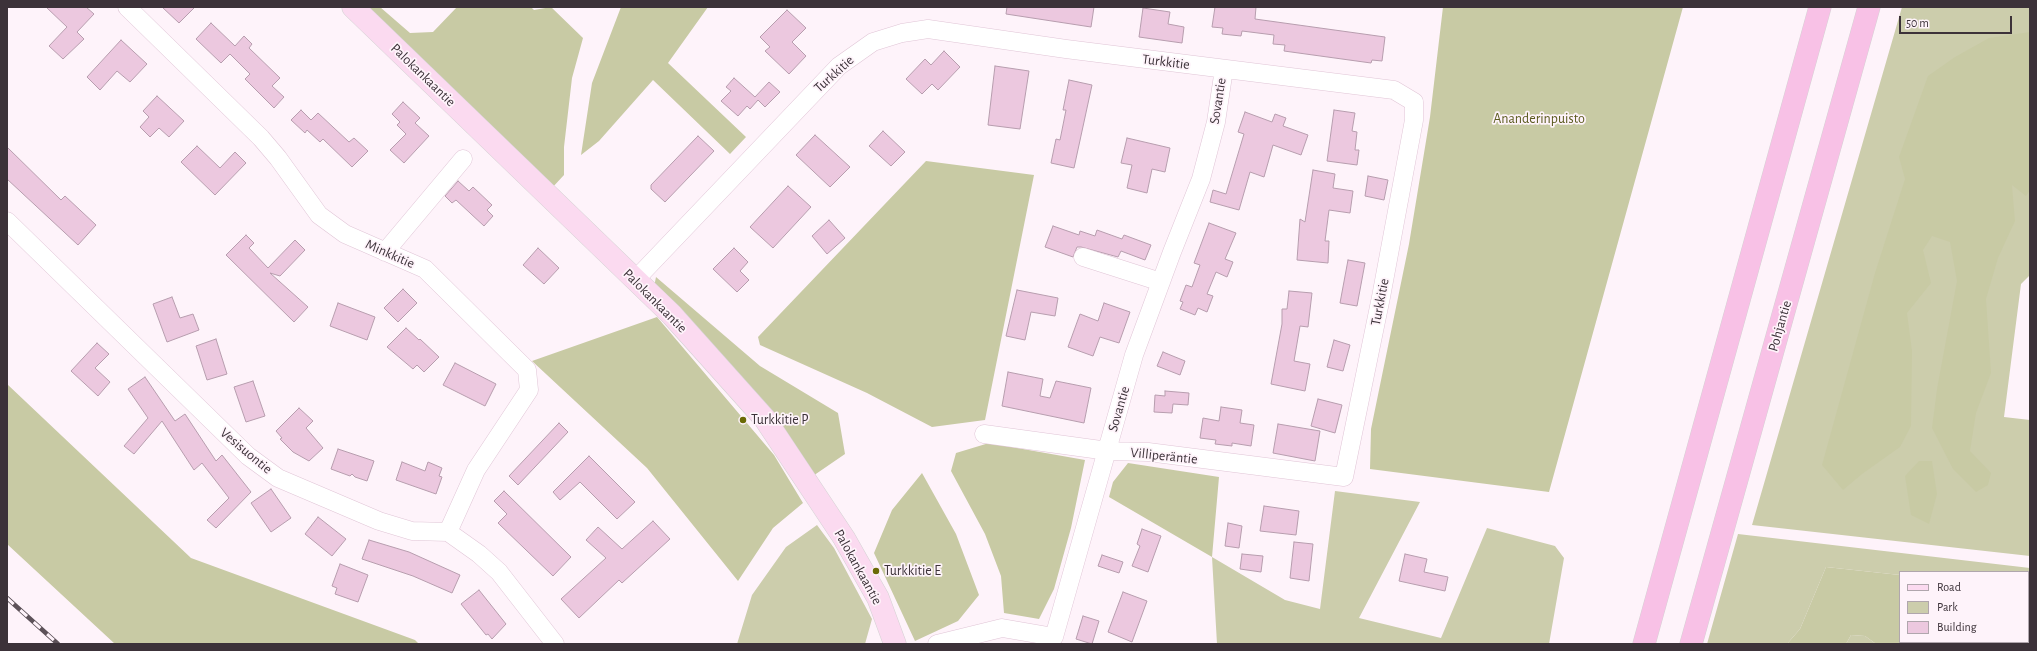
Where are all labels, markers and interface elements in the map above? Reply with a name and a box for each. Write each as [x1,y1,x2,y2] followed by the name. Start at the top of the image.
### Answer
[1901,8,2014,34] scale bar
[1906,17,1929,29] text: 50 m
[387,40,459,110] street label: Palokankaantie
[1141,51,1191,73] street label: Turkkitie
[811,52,857,96] street label: Turkkitie
[1206,77,1230,125] street label: Sovantie
[1493,111,1585,127] park label: Ananderinpuisto
[363,236,417,272] street label: Minkkitie
[619,265,691,337] street label: Palokankaantie
[1367,277,1393,327] street label: Turkkitie
[1765,298,1795,354] street label: Pohjantie
[1105,384,1133,434] street label: Sovantie
[751,412,808,428] place label: Turkkitie P
[738,415,748,425] marker: Turkkitie P
[217,424,275,478] street label: Vesisuontie
[1130,444,1198,468] street label: Villiperäntie
[830,526,886,608] street label: Palokankaantie
[884,563,941,579] place label: Turkkitie E
[871,566,881,576] marker: Turkkitie E
[1899,571,2029,643] legend
[1937,581,1961,593] text: Road
[1937,601,1958,613] text: Park
[1937,621,1977,633] text: Building

